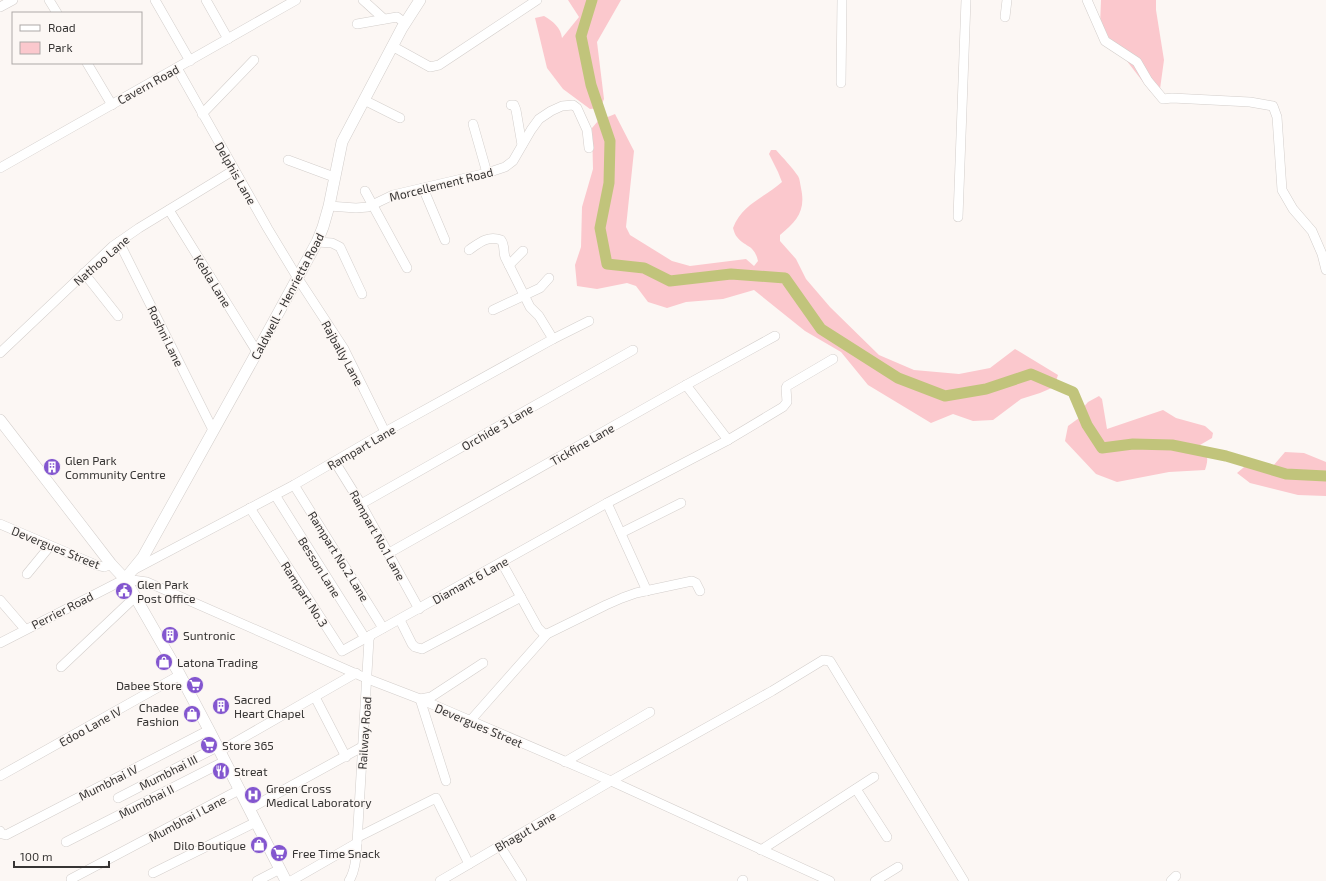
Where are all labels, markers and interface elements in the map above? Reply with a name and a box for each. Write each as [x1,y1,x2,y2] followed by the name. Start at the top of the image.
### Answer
[12,12,142,64] legend
[48,20,76,34] text: Road
[48,40,73,54] text: Park
[115,61,181,107] street label: Cavern Road
[212,139,260,207] street label: Delphis Lane
[388,164,494,204] street label: Morcellement Road
[248,230,326,362] street label: Caldwell – Henrietta Road
[70,232,132,288] street label: Nathoo Lane
[191,252,235,310] street label: Kebla Lane
[145,303,187,369] street label: Roshni Lane
[318,318,367,388] street label: Rajbally Lane
[459,401,535,453] street label: Orchide 3 Lane
[548,420,616,468] street label: Tickfine Lane
[324,422,398,472] street label: Rampart Lane
[65,453,166,481] place label: Glen Park Community Centre
[42,457,62,477] building icon: Glen Park Community Centre
[347,487,409,583] street label: Rampart No.1 Lane
[306,508,372,604] street label: Rampart No.2 Lane
[10,523,103,571] street label: Devergues Street
[296,534,344,600] street label: Besson Lane
[430,553,510,607] street label: Diamant 6 Lane
[279,559,331,629] street label: Rampart No.3
[137,577,196,605] place label: Glen Park Post Office
[114,581,134,601] public building icon: Glen Park Post Office
[29,588,95,632] street label: Perrier Road
[160,625,180,645] building icon: Suntronic
[183,628,236,642] place label: Suntronic
[154,652,174,672] shop icon: Latona Trading
[177,655,258,669] place label: Latona Trading
[185,675,205,695] supermarket icon: Dabee Store
[116,678,182,692] place label: Dabee Store
[234,692,305,720] place label: Sacred Heart Chapel
[211,696,231,716] building icon: Sacred Heart Chapel
[354,696,374,770] street label: Railway Road
[136,700,179,728] place label: Chadee Fashion
[433,700,525,750] street label: Devergues Street
[56,703,124,749] street label: Edoo Lane IV
[182,704,202,724] shop icon: Chadee Fashion
[199,735,219,755] supermarket icon: Store 365
[222,738,274,752] place label: Store 365
[137,751,199,793] street label: Mumbhai III
[76,761,140,803] street label: Mumbhai IV
[211,761,231,781] restaurant icon: Streat
[234,764,268,778] place label: Streat
[116,781,176,821] street label: Mumbhai II
[266,781,372,809] place label: Green Cross Medical Laboratory
[243,785,263,805] hospital icon: Green Cross Medical Laboratory
[146,792,228,844] street label: Mumbhai I Lane
[492,808,558,854] street label: Bhagut Lane
[249,835,269,855] shop icon: Dilo Boutique
[173,838,246,852] place label: Dilo Boutique
[14,843,109,869] scale bar
[269,843,289,863] supermarket icon: Free Time Snack
[292,846,380,860] place label: Free Time Snack
[20,849,52,863] text: 100 m

